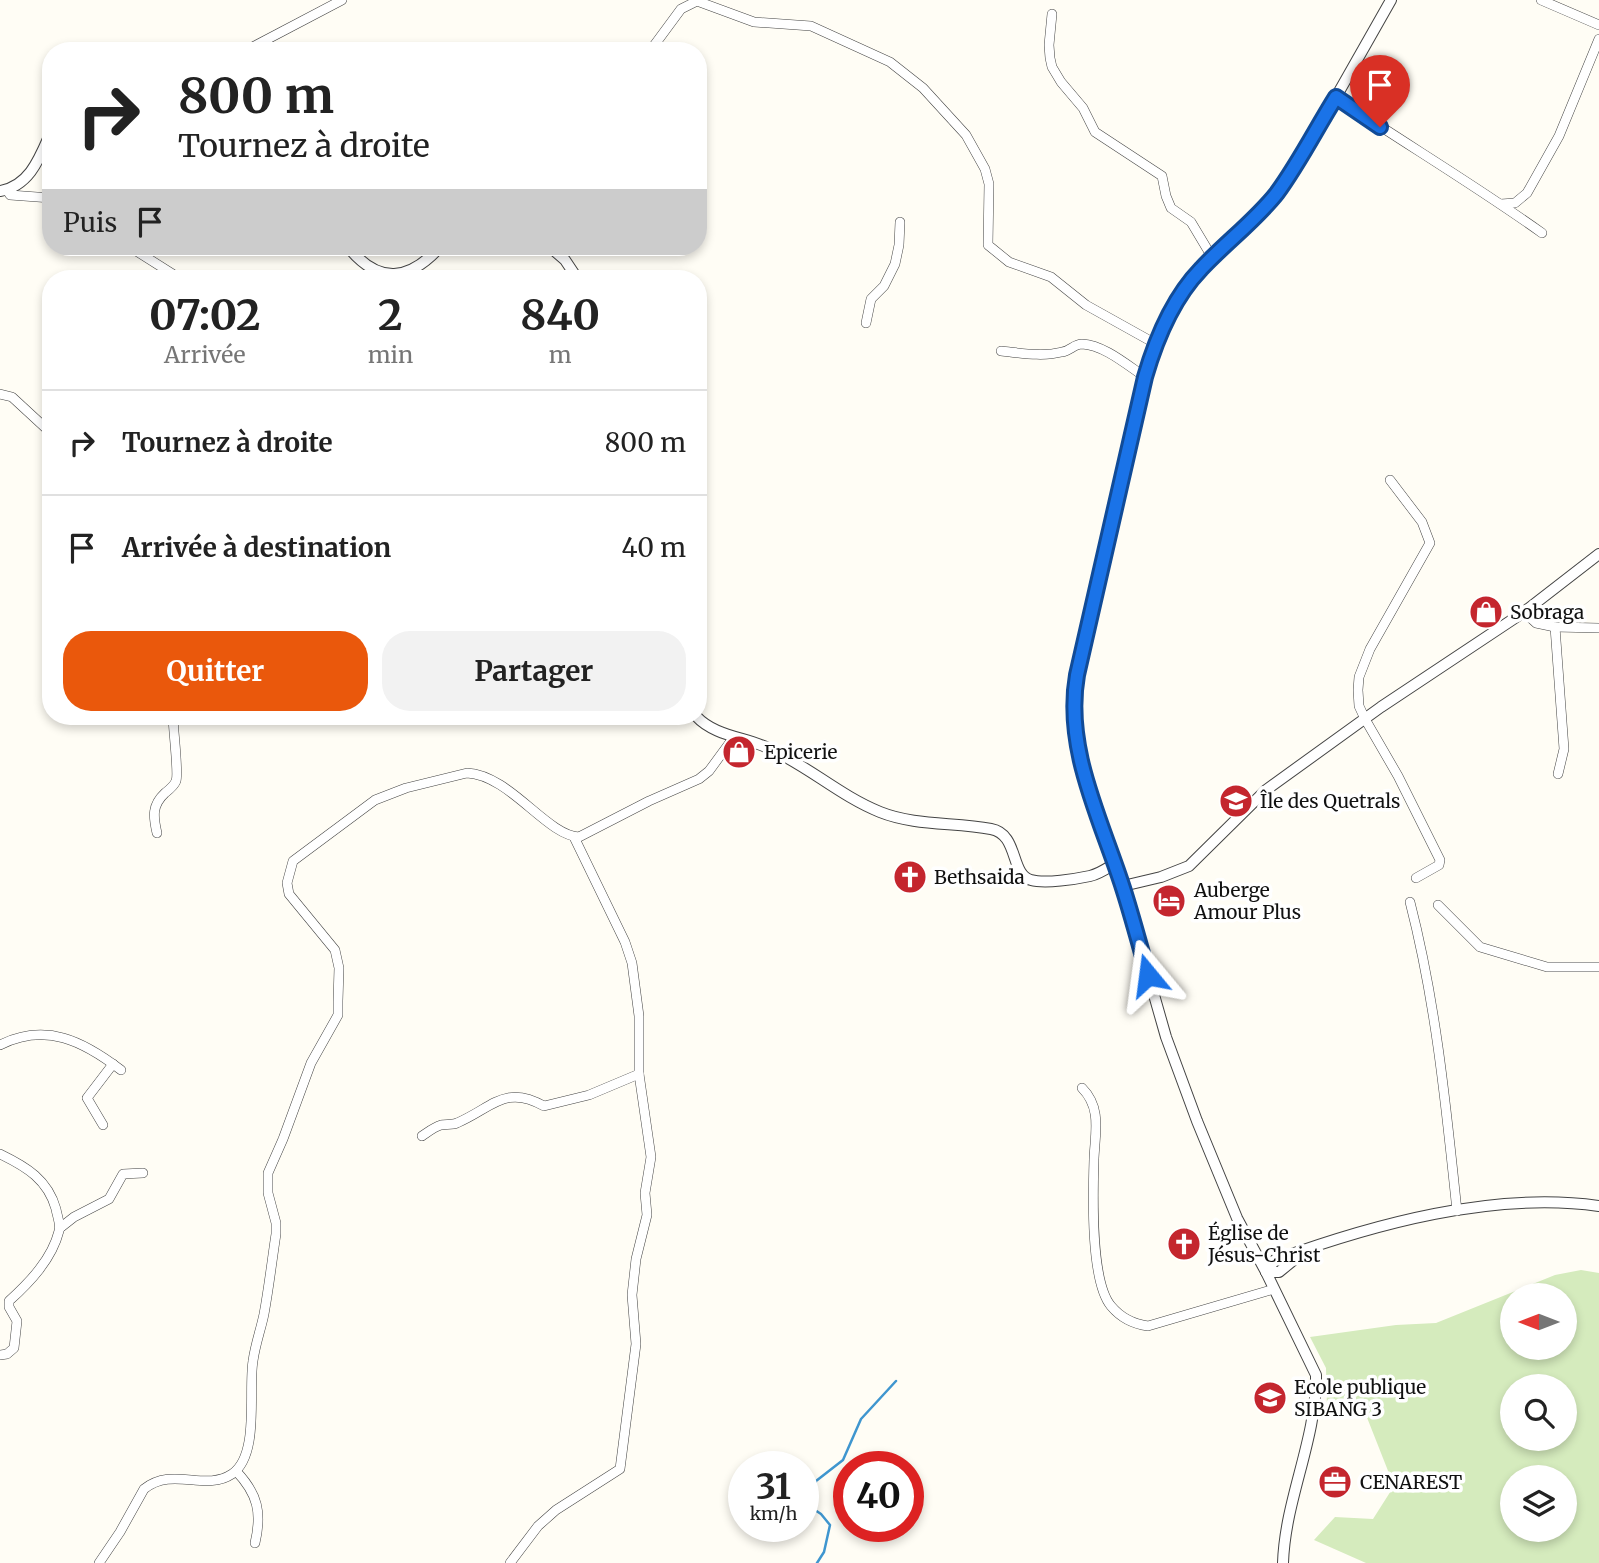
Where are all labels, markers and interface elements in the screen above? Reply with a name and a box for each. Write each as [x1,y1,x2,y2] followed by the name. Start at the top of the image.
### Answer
[1350,55,1410,127] pin
[178,65,334,126] text: 800 m
[1361,66,1399,104] icon: arrive
[63,70,154,161] icon: right
[178,126,430,166] text: Tournez à droite
[131,203,169,241] icon: arrive
[63,206,117,239] text: Puis
[149,289,261,341] text: 07:02
[378,289,403,341] text: 2
[520,289,600,341] text: 840
[164,340,246,369] text: Arrivée
[368,340,413,369] text: min
[549,340,572,369] text: m
[63,424,101,462] icon: right
[122,426,333,459] text: Tournez à droite
[605,426,686,459] text: 800 m
[63,529,101,567] icon: arrive
[122,531,391,564] text: Arrivée à destination
[622,531,686,564] text: 40 m
[1467,593,1505,631] shop icon: Sobraga
[1510,600,1584,624] place label: Sobraga
[63,631,368,711] button: Quitter
[382,631,686,711] button: Partager
[720,733,758,771] shop icon: Epicerie
[764,740,838,764] place label: Epicerie
[1217,782,1255,820] school or university icon: Île des Quetrals
[1260,789,1400,813] place label: Île des Quetrals
[891,858,929,896] church icon: Bethsaida
[934,865,1025,889] place label: Bethsaida
[1193,878,1301,924] place label: Auberge Amour Plus
[1150,882,1188,920] hotel icon: Auberge Amour Plus
[1111,938,1185,1012] position arrow
[1207,1221,1321,1267] place label: Église de Jésus-Christ
[1165,1225,1203,1263] church icon: Église de Jésus-Christ
[1500,1283,1577,1360] north arrow
[1500,1283,1577,1542] map controls
[1500,1374,1577,1451] button: search
[1294,1375,1426,1421] place label: Ecole publique SIBANG 3
[1251,1379,1289,1417] school or university icon: Ecole publique SIBANG 3
[833,1451,924,1542] speed limit sign: 40
[1316,1463,1354,1501] office icon: CENAREST
[756,1465,791,1509] text: 31
[1500,1465,1577,1542] button: layers
[1360,1470,1462,1494] place label: CENAREST
[750,1502,797,1525] text: km/h

